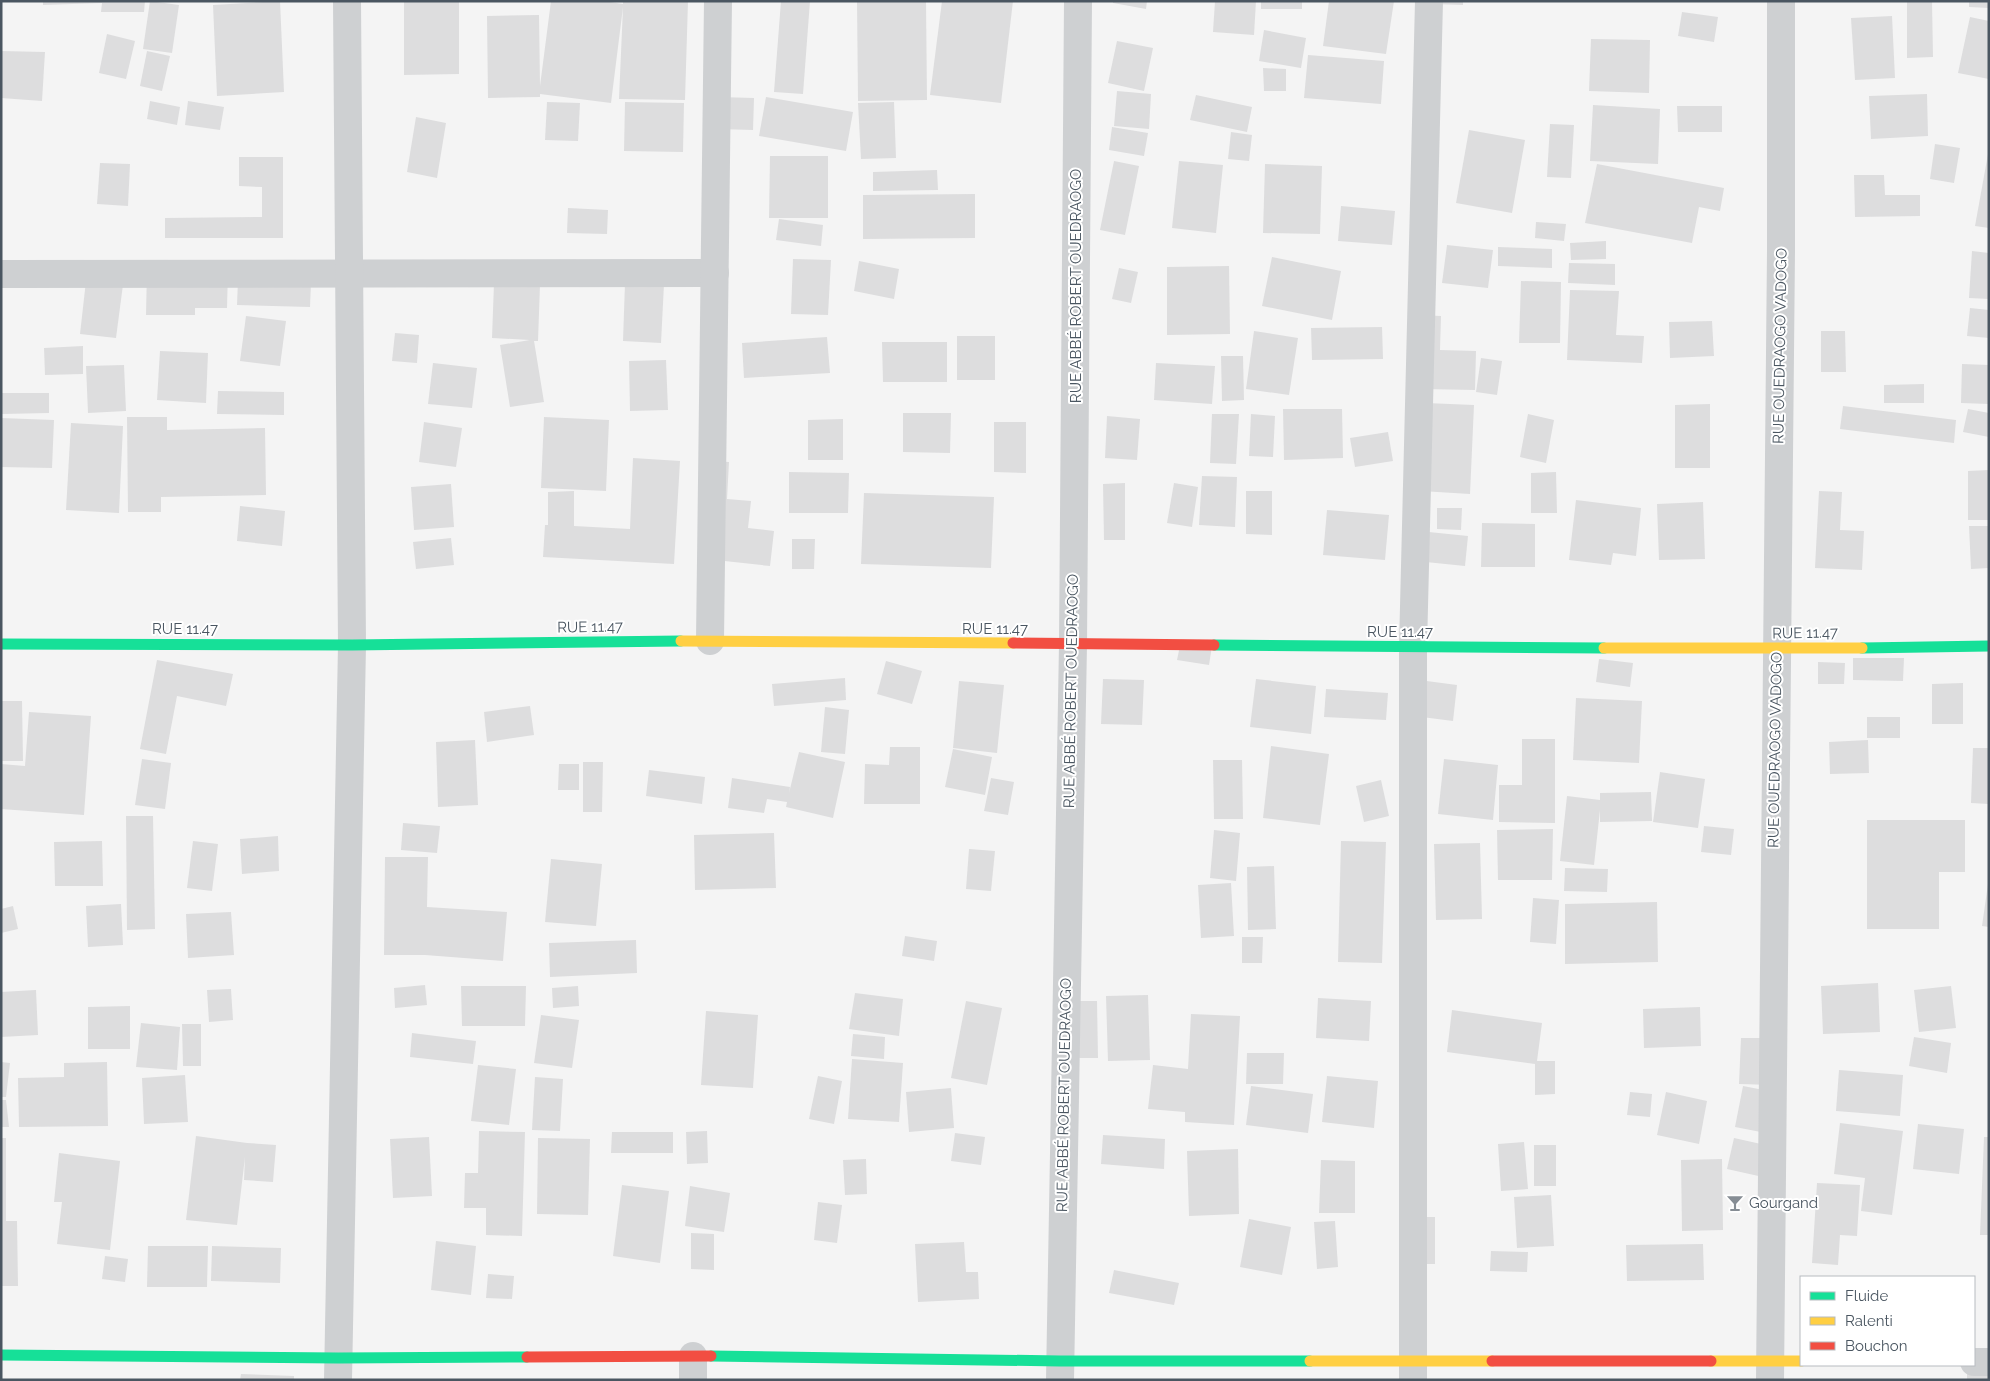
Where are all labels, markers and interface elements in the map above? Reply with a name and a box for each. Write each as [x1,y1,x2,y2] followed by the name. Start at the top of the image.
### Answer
[1067,169,1085,403] street label: RUE ABBÉ ROBERT OUEDRAOGO
[1769,248,1791,444] street label: RUE OUEDRAOGO VADOGO
[1060,574,1082,808] street label: RUE ABBÉ ROBERT OUEDRAOGO
[557,617,623,637] street label: RUE 11.47
[152,620,218,638] street label: RUE 11.47
[962,620,1028,638] street label: RUE 11.47
[1367,623,1433,641] street label: RUE 11.47
[1772,623,1838,643] street label: RUE 11.47
[1764,652,1786,848] street label: RUE OUEDRAOGO VADOGO
[1053,978,1075,1212] street label: RUE ABBÉ ROBERT OUEDRAOGO
[1725,1193,1745,1213] bar icon: Gourgand
[1749,1194,1818,1212] place label: Gourgand
[1800,1276,1975,1366] legend
[1845,1287,1888,1305] text: Fluide
[1845,1312,1893,1330] text: Ralenti
[1845,1337,1907,1355] text: Bouchon

